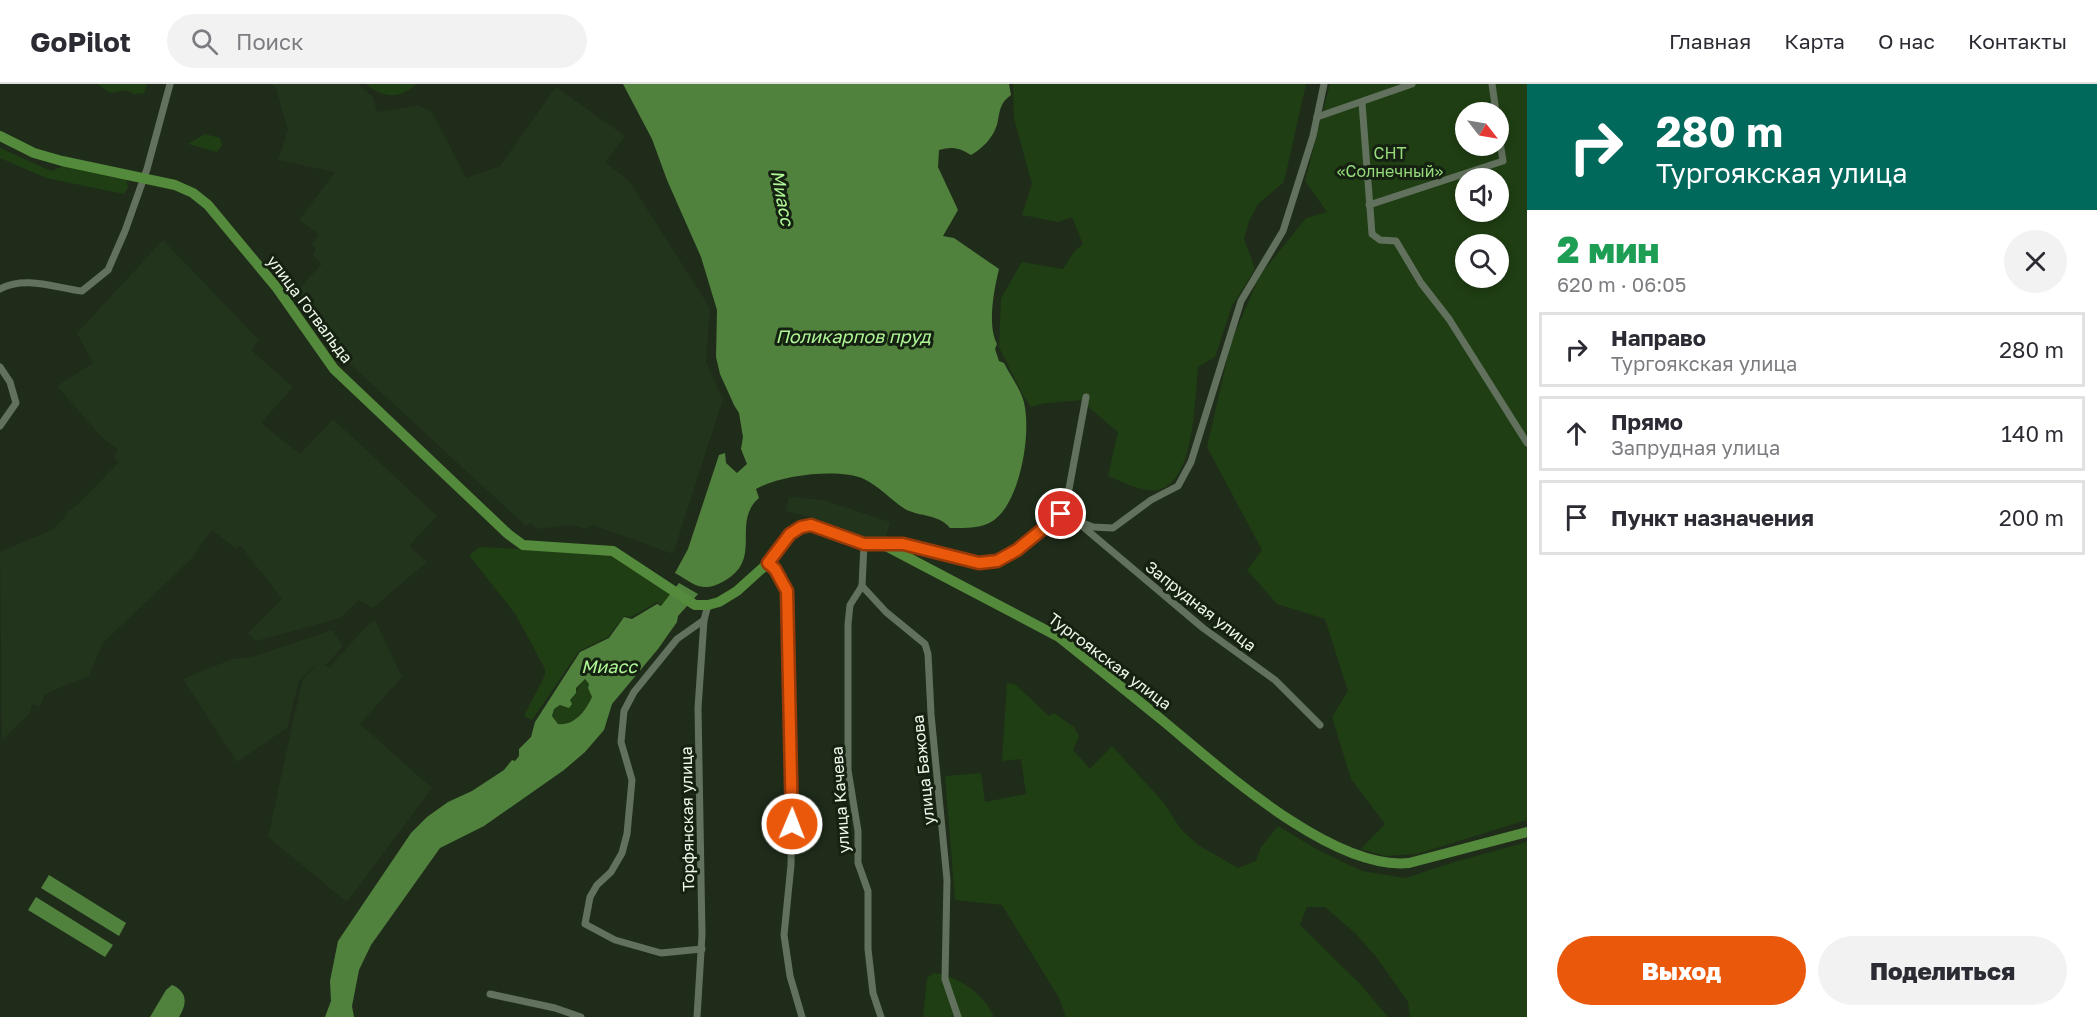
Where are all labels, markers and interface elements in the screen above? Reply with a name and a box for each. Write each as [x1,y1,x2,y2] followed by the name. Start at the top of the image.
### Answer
[167,14,587,68] search box
[30,25,131,58] text: GoPilot
[188,25,221,58] icon: search
[236,28,304,55] text: Поиск
[1669,28,1751,54] text: Главная
[1784,28,1845,54] text: Карта
[1878,28,1935,54] text: О нас
[1968,28,2067,54] text: Контакты
[1455,102,1509,156] north arrow
[1455,102,1509,288] map controls
[1656,106,1783,156] text: 280 m
[1557,108,1635,186] icon: right
[1337,143,1443,181] park label: СНТ «Солнечный»
[1656,157,1908,189] text: Тургоякская улица
[767,168,799,229] water label: Миасс
[1455,168,1509,222] button: sound
[1557,228,1659,271] text: 2 мин
[2004,230,2067,293] button: close
[1455,234,1509,288] button: search
[263,251,357,367] street label: улица Готвальда
[1557,272,1686,296] text: 620 m · 06:05
[1611,324,1706,351] text: Направо
[775,325,932,347] water label: Поликарпов пруд
[1560,333,1593,366] icon: right
[1999,336,2064,363] text: 280 m
[1611,351,1797,375] text: Тургоякская улица
[1611,408,1683,435] text: Прямо
[1560,417,1593,450] icon: ahead
[2001,420,2064,447] text: 140 m
[1611,435,1780,459] text: Запрудная улица
[1035,488,1086,539] pin
[1044,497,1077,530] icon: arrive
[1560,501,1593,534] icon: arrive
[1611,504,1814,531] text: Пункт назначения
[1999,504,2064,531] text: 200 m
[1142,556,1260,656] street label: Запрудная улица
[1044,608,1176,714] street label: Тургоякская улица
[581,655,638,677] water label: Миасс
[907,714,939,826] street label: улица Бажова
[676,746,698,892] street label: Торфянская улица
[826,746,854,854] street label: улица Качева
[760,792,824,856] position arrow
[1557,936,1806,1005] button: Выход
[1818,936,2067,1005] button: Поделиться

